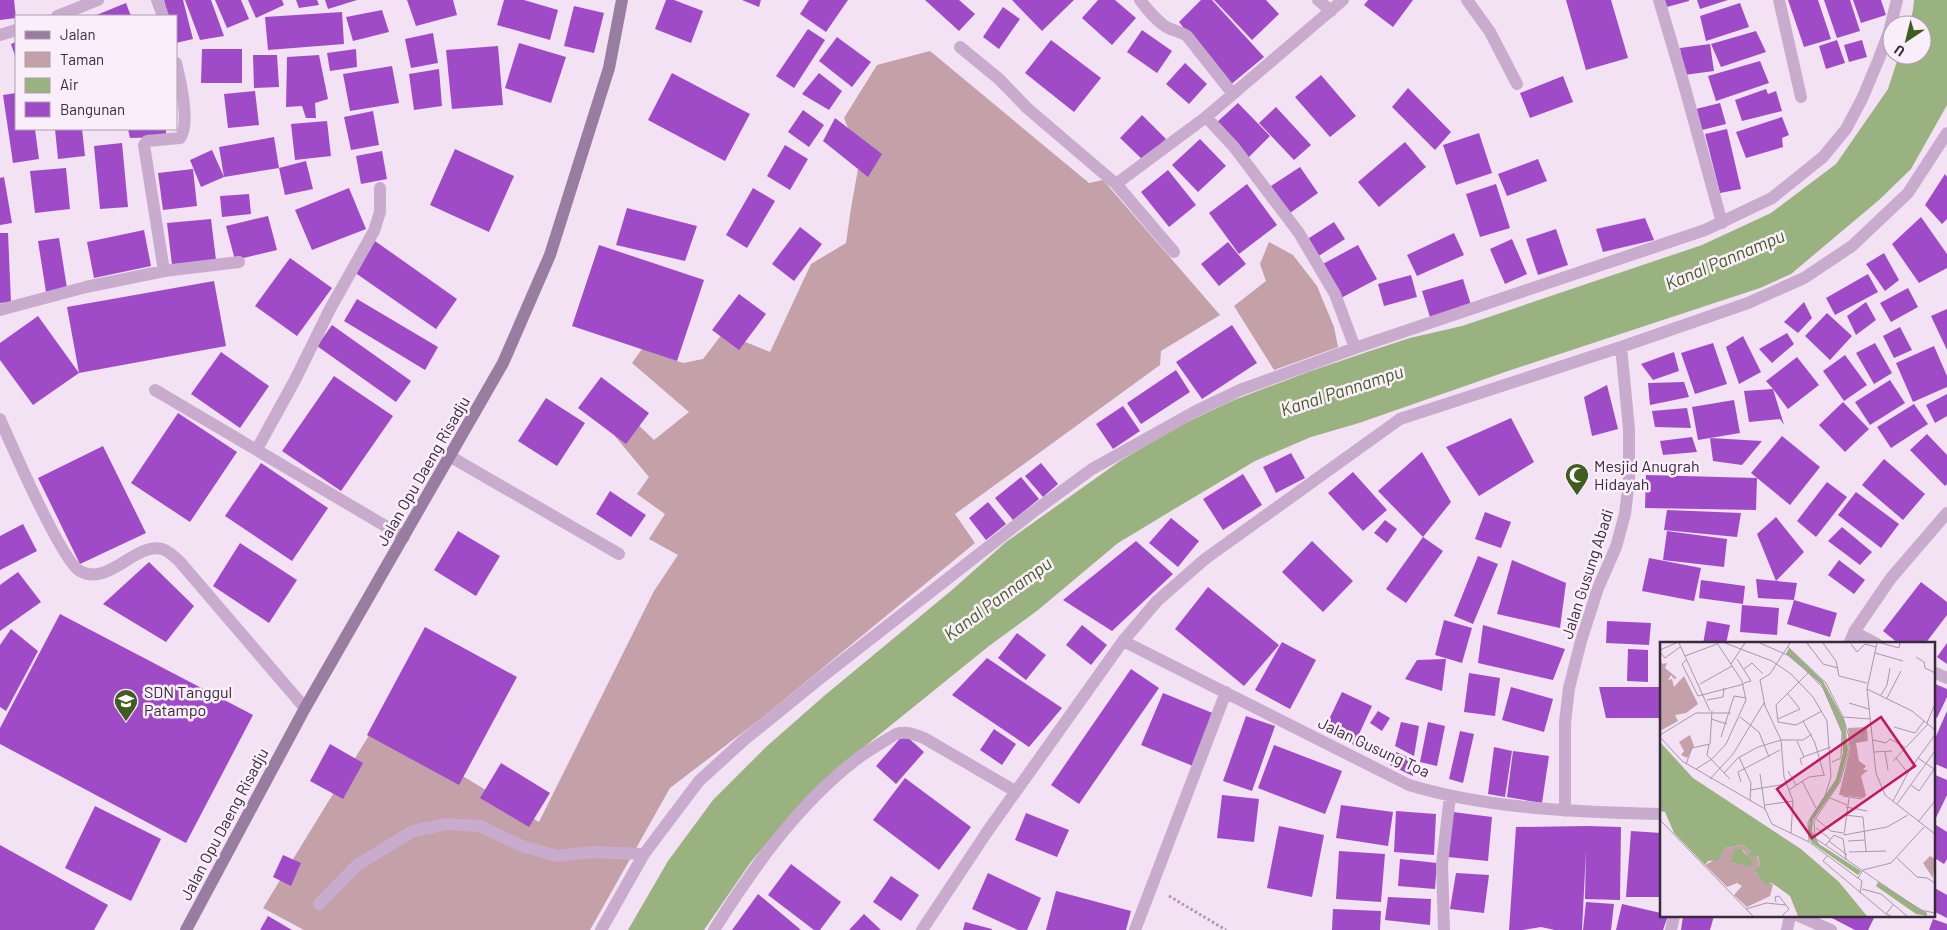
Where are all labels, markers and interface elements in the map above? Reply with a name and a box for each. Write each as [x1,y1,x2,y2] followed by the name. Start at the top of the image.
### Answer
[15,15,178,130] legend
[1882,15,1932,65] north arrow
[60,25,96,43] text: Jalan
[1891,41,1908,61] text: U
[60,50,104,68] text: Taman
[60,75,79,93] text: Air
[60,100,125,118] text: Bangunan
[1661,224,1788,294] water label: Kanal Pannampu
[1277,360,1406,420] water label: Kanal Pannampu
[372,393,473,549] street label: Jalan Opu Daeng Risadju
[1594,456,1700,493] place label: Mesjid Anugrah Hidayah
[1564,462,1590,496] mosque icon: Mesjid Anugrah Hidayah
[1557,506,1617,641] street label: Jalan Gusung Abadi
[939,552,1056,645] water label: Kanal Pannampu
[1660,642,1934,918] inset map
[144,682,232,719] place label: SDN Tanggul Patampo
[113,688,139,722] school or university icon: SDN Tanggul Patampo
[1315,712,1433,781] street label: Jalan Gusung Toa
[175,744,272,903] street label: Jalan Opu Daeng Risadju

